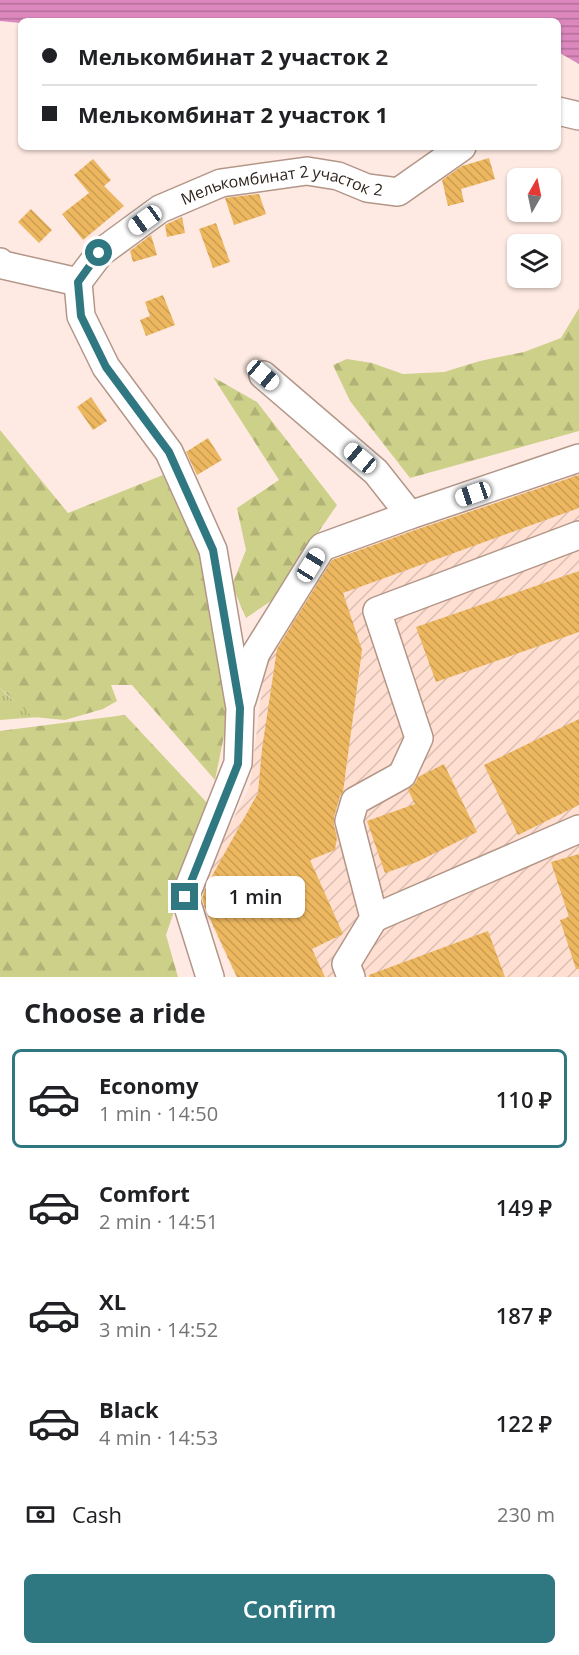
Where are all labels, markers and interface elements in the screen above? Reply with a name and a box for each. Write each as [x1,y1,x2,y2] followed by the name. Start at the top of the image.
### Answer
[78,41,388,71] text: Мелькомбинат 2 участок 2
[78,99,388,129] text: Мелькомбинат 2 участок 1
[177,160,384,210] street label: Мелькомбинат 2 участок 2
[507,168,561,222] north arrow
[507,168,561,288] map controls
[125,202,165,238] car
[507,234,561,288] button: layers
[85,239,112,266] route start
[243,357,283,393] car
[340,440,380,476] car
[453,480,493,508] car
[294,545,328,585] car
[206,876,305,918] callout: 1 min
[171,883,198,910] route end
[229,883,283,910] text: 1 min
[24,994,206,1031] text: Choose a ride
[99,1070,198,1100] text: Economy
[27,1072,81,1126] icon: car
[496,1084,552,1114] text: 110 ₽
[99,1100,218,1127] text: 1 min · 14:50
[99,1178,190,1208] text: Comfort
[27,1180,81,1234] icon: car
[496,1192,552,1222] text: 149 ₽
[99,1208,218,1235] text: 2 min · 14:51
[99,1286,126,1316] text: XL
[27,1288,81,1342] icon: car
[496,1300,552,1330] text: 187 ₽
[99,1316,218,1343] text: 3 min · 14:52
[99,1394,159,1424] text: Black
[27,1396,81,1450] icon: car
[496,1408,552,1438] text: 122 ₽
[99,1424,218,1451] text: 4 min · 14:53
[24,1498,57,1531] icon: cash
[72,1499,122,1529] text: Cash
[497,1501,555,1528] text: 230 m
[24,1574,555,1643] button: Confirm

